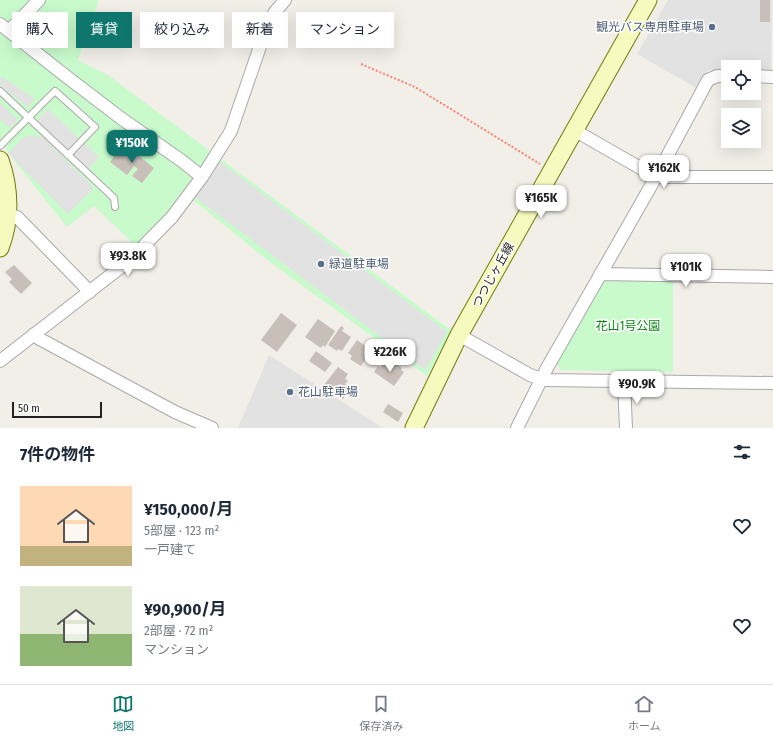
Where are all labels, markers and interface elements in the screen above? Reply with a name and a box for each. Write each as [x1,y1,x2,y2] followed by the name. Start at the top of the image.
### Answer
[12,12,68,48] chip: 購入
[76,12,132,48] chip: 賃貸
[140,12,224,48] chip: 絞り込み
[232,12,288,48] chip: 新着
[296,12,394,48] chip: マンション
[596,20,704,34] place label: 観光バス専用駐車場
[707,22,717,32] marker: 観光バス専用駐車場
[721,60,761,148] map controls
[721,60,761,100] button: locate
[721,108,761,148] button: layers
[104,130,160,164] pin: ¥150K
[116,135,148,150] text: ¥150K
[636,155,692,189] pin: ¥162K
[648,160,680,175] text: ¥162K
[513,185,569,219] pin: ¥165K
[525,190,557,205] text: ¥165K
[469,240,517,310] street label: つつじヶ丘線
[95,243,161,277] pin: ¥93.8K
[110,248,146,263] text: ¥93.8K
[658,254,714,288] pin: ¥101K
[329,257,389,271] place label: 緑道駐車場
[316,259,326,269] marker: 緑道駐車場
[670,259,702,274] text: ¥101K
[596,319,660,333] park label: 花山1号公園
[362,339,418,373] pin: ¥226K
[374,344,406,359] text: ¥226K
[604,371,670,405] pin: ¥90.9K
[618,376,656,391] text: ¥90.9K
[298,385,358,399] place label: 花山駐車場
[285,387,295,397] marker: 花山駐車場
[12,400,102,419] scale bar
[18,402,40,415] text: 50 m
[731,441,753,463] icon: filters
[20,444,95,465] text: 7件の物件
[144,499,234,520] text: ¥150,000/月
[52,502,100,550] icon: home
[731,515,753,537] icon: heart
[144,523,219,538] text: 5部屋 · 123 m²
[144,542,196,557] text: 一戸建て
[144,599,226,620] text: ¥90,900/月
[52,602,100,650] icon: home
[731,615,753,637] icon: heart
[144,623,213,638] text: 2部屋 · 72 m²
[144,642,209,657] text: マンション
[112,693,134,733] tab: 地図
[359,693,403,733] tab: 保存済み
[628,693,661,733] tab: ホーム

